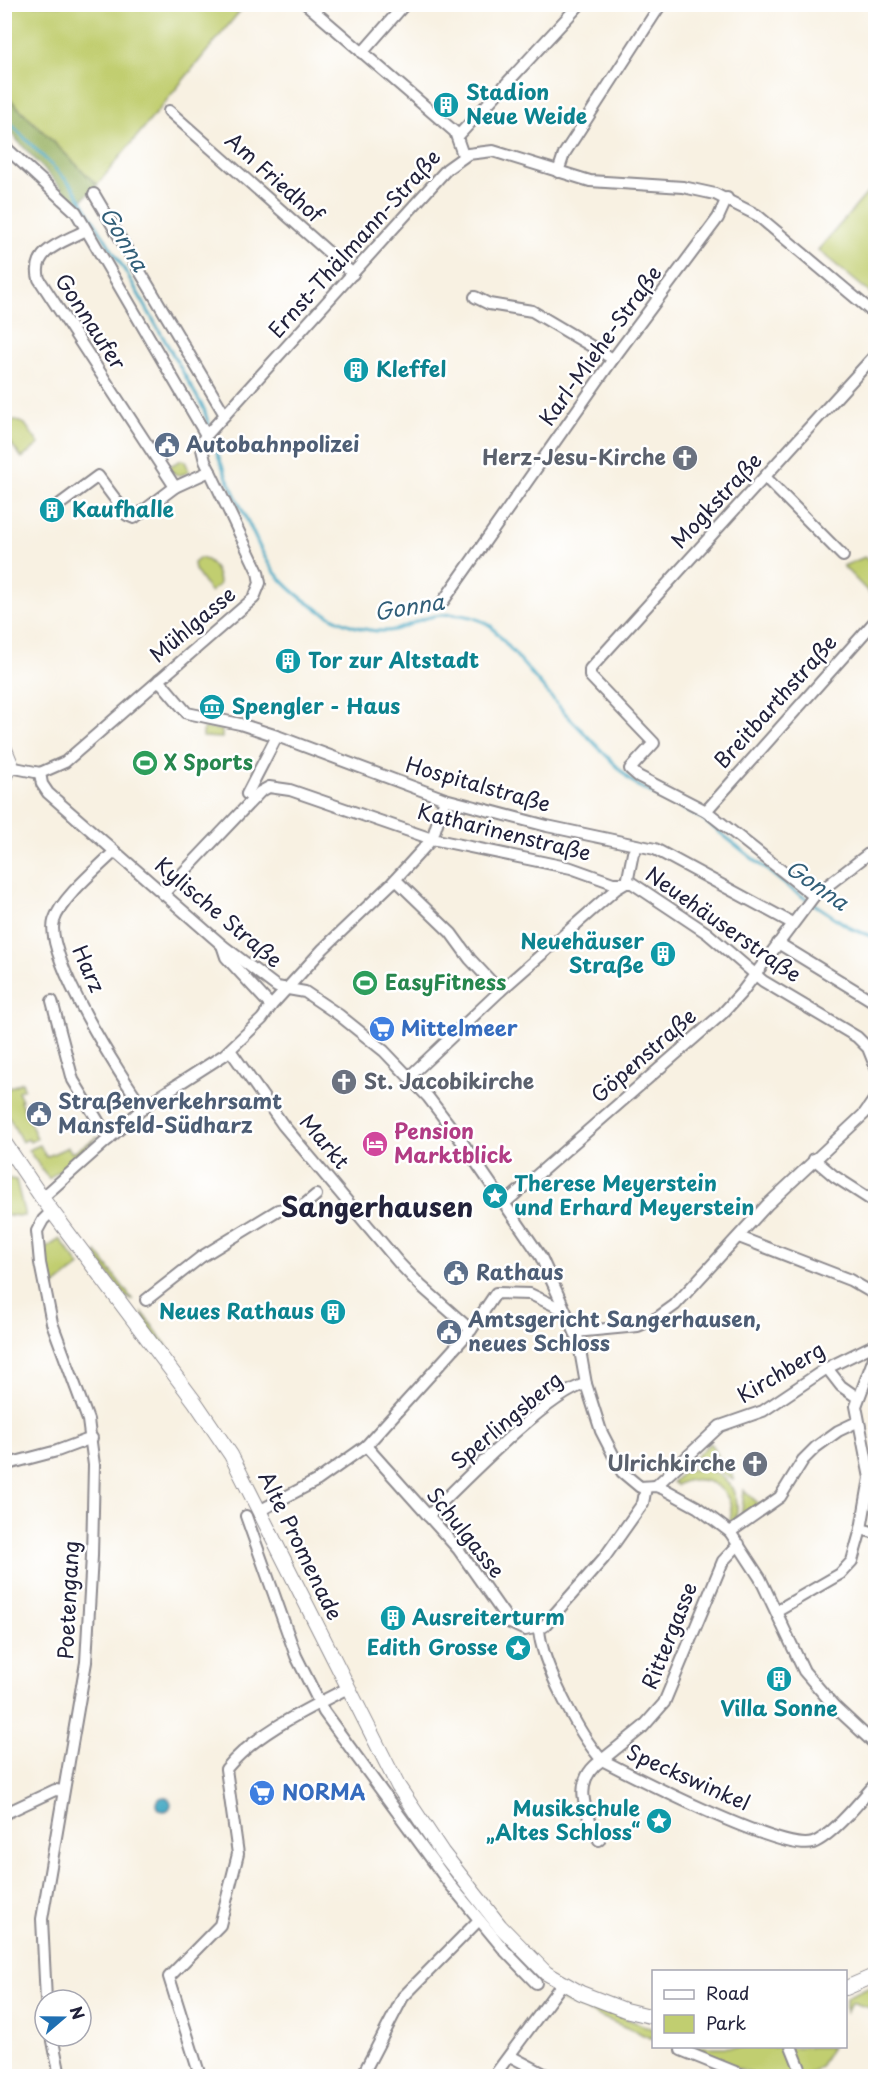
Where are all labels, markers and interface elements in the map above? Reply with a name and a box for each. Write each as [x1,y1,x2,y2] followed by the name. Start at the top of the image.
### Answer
[466,75,587,131] place label: Stadion Neue Weide
[431,90,461,120] building icon: Stadion Neue Weide
[219,124,333,231] street label: Am Friedhof
[260,141,447,344] street label: Ernst-Thälmann-Straße
[93,200,158,278] water label: Gonna
[530,258,669,432] street label: Karl-Miehe-Straße
[48,266,135,376] street label: Gonnaufer
[376,352,446,384] place label: Kleffel
[341,355,371,385] building icon: Kleffel
[186,427,360,459] place label: Autobahnpolizei
[152,430,182,460] public building icon: Autobahnpolizei
[482,440,666,472] place label: Herz-Jesu-Kirche
[670,443,700,473] church icon: Herz-Jesu-Kirche
[663,444,769,555] street label: Mogkstraße
[72,492,174,524] place label: Kaufhalle
[37,495,67,525] building icon: Kaufhalle
[142,578,242,669] street label: Mühlgasse
[371,584,447,627] water label: Gonna
[706,627,844,775] street label: Breitbarthstraße
[308,643,479,675] place label: Tor zur Altstadt
[273,646,303,676] building icon: Tor zur Altstadt
[232,689,400,721] place label: Spengler - Haus
[197,692,227,722] museum icon: Spengler - Haus
[164,745,253,777] place label: X Sports
[402,747,555,819] street label: Hospitalstraße
[130,748,160,778] sports icon: X Sports
[414,794,595,868] street label: Katharinenstraße
[148,848,290,975] street label: Kylische Straße
[780,850,857,918] water label: Gonna
[640,858,809,989] street label: Neuehäuserstraße
[520,924,644,980] place label: Neuehäuser Straße
[65,939,114,997] street label: Harz
[648,939,678,969] building icon: Neuehäuser Straße
[385,965,506,997] place label: EasyFitness
[350,968,380,998] sports icon: EasyFitness
[583,1000,702,1109] street label: Göpenstraße
[401,1011,518,1043] place label: Mittelmeer
[367,1014,397,1044] supermarket icon: Mittelmeer
[364,1064,534,1096] place label: St. Jacobikirche
[329,1067,359,1097] church icon: St. Jacobikirche
[58,1084,282,1140] place label: Straßenverkehrsamt Mansfeld-Südharz
[24,1099,54,1129] public building icon: Straßenverkehrsamt Mansfeld-Südharz
[293,1106,358,1175] street label: Markt
[394,1114,512,1170] place label: Pension Marktblick
[360,1129,390,1159] hotel icon: Pension Marktblick
[514,1166,754,1222] place label: Therese Meyerstein und Erhard Meyerstein
[480,1181,510,1211] place icon: Therese Meyerstein und Erhard Meyerstein
[281,1185,473,1226] district label: Sangerhausen
[476,1255,564,1287] place label: Rathaus
[441,1258,471,1288] public building icon: Rathaus
[159,1294,314,1326] place label: Neues Rathaus
[318,1297,348,1327] building icon: Neues Rathaus
[467,1302,761,1358] place label: Amtsgericht Sangerhausen, neues Schloss
[434,1317,464,1347] public building icon: Amtsgericht Sangerhausen, neues Schloss
[730,1333,830,1410] street label: Kirchberg
[443,1363,569,1476] street label: Sperlingsberg
[607,1446,736,1478] place label: Ulrichkirche
[740,1449,770,1479] church icon: Ulrichkirche
[252,1465,352,1625] street label: Alte Promenade
[420,1479,513,1584] street label: Schulgasse
[48,1540,86,1660] street label: Poetengang
[632,1577,704,1694] street label: Rittergasse
[412,1600,565,1632] place label: Ausreiterturm
[378,1603,408,1633] building icon: Ausreiterturm
[367,1630,498,1662] place label: Edith Grosse
[503,1633,533,1663] place icon: Edith Grosse
[764,1664,794,1694] building icon: Villa Sonne
[720,1691,838,1723] place label: Villa Sonne
[622,1735,756,1818] street label: Speckswinkel
[282,1775,366,1807] place label: NORMA
[247,1778,277,1808] supermarket icon: NORMA
[487,1791,640,1847] place label: Musikschule „Altes Schloss“
[644,1806,674,1836] place icon: Musikschule „Altes Schloss“
[652,1970,847,2048] legend
[706,1979,750,2006] text: Road
[33,1988,93,2048] north arrow
[65,2002,91,2023] text: N
[706,2009,746,2036] text: Park

